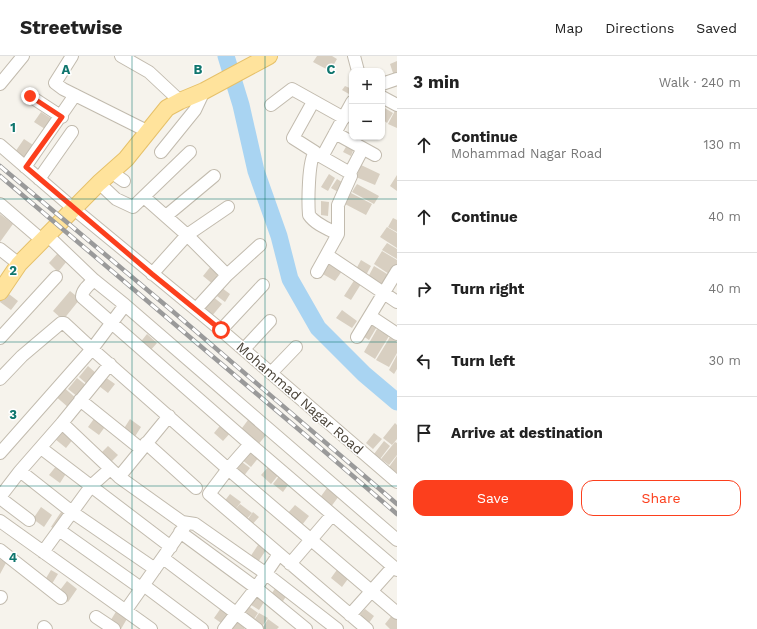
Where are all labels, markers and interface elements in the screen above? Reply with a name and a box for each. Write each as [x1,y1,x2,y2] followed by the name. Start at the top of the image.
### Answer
[20,16,123,39] text: Streetwise
[555,20,583,36] text: Map
[605,20,674,36] text: Directions
[696,20,737,36] text: Saved
[62,62,71,77] text: A
[194,62,203,77] text: B
[327,62,336,77] text: C
[349,68,385,140] map controls
[349,68,385,104] button: +
[413,72,459,92] text: 3 min
[659,75,741,90] text: Walk · 240 m
[21,87,39,105] route end
[349,104,385,140] button: −
[10,120,16,135] text: 1
[451,128,518,146] text: Continue
[413,134,435,156] icon: ahead
[703,137,741,152] text: 130 m
[451,146,602,161] text: Mohammad Nagar Road
[413,206,435,228] icon: ahead
[451,208,518,226] text: Continue
[708,209,741,224] text: 40 m
[9,263,17,278] text: 2
[413,278,435,300] icon: right
[451,280,524,298] text: Turn right
[708,281,741,296] text: 40 m
[212,321,230,339] route start
[233,339,367,457] street label: Mohammad Nagar Road
[413,350,435,372] icon: left
[451,352,515,370] text: Turn left
[709,353,741,368] text: 30 m
[9,407,17,422] text: 3
[413,422,435,444] icon: arrive
[451,424,603,442] text: Arrive at destination
[413,480,573,516] button: Save
[581,480,741,516] button: Share
[9,550,18,565] text: 4

